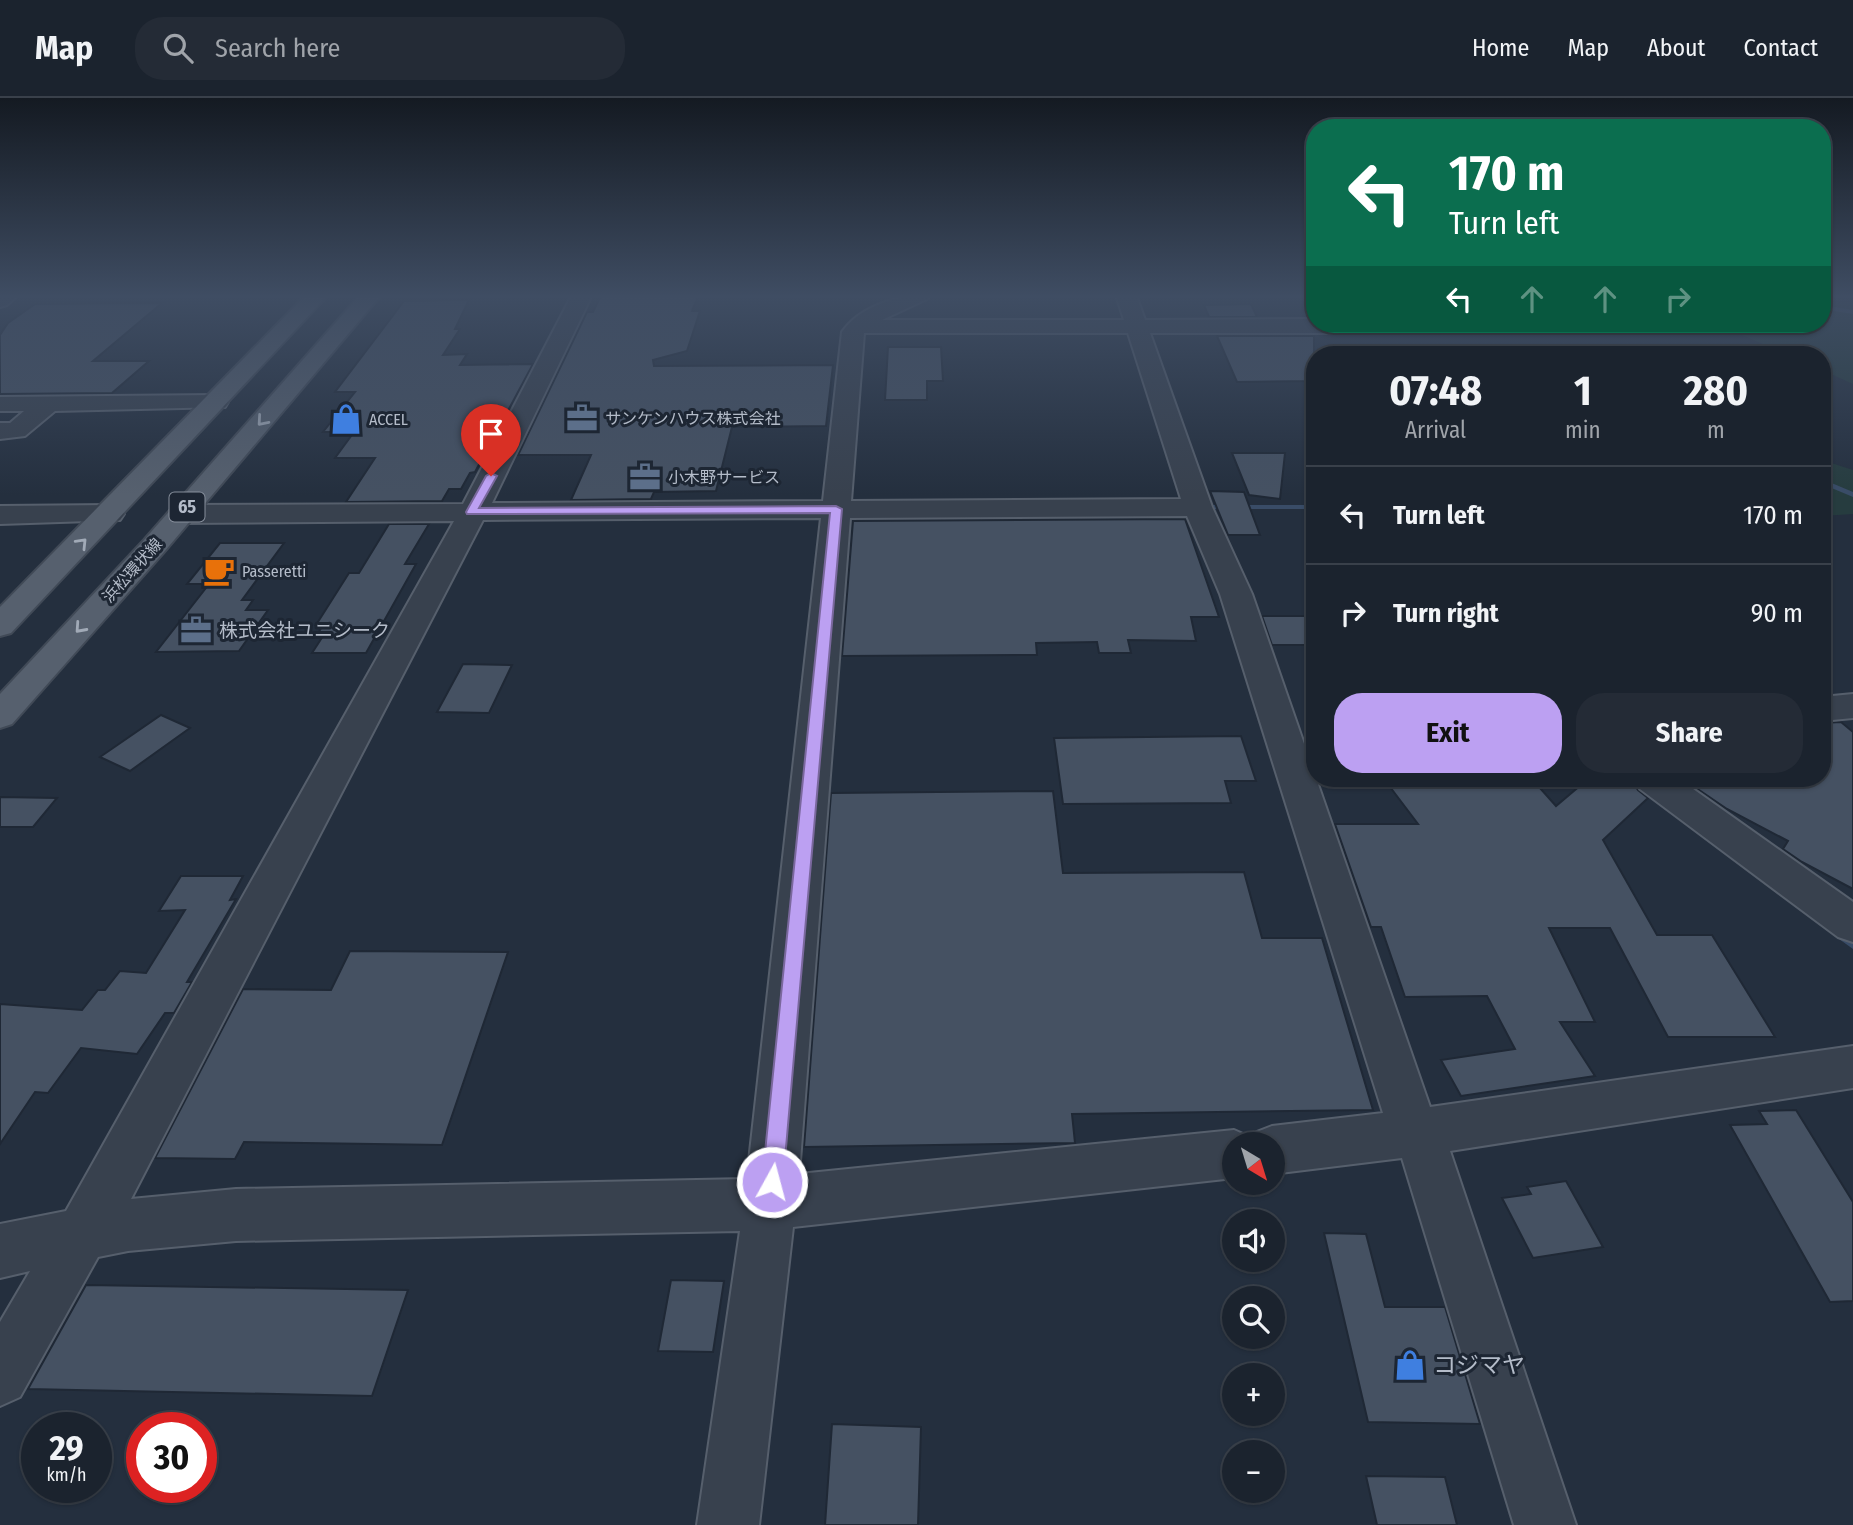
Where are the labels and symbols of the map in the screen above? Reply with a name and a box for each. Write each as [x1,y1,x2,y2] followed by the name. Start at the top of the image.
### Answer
[565,401,599,435] office icon: サンケンハウス株式会社
[329,402,363,436] shop icon: ACCEL
[461,404,521,476] pin
[605,409,781,428] place label: サンケンハウス株式会社
[369,410,408,429] place label: ACCEL
[258,412,270,425] one-way arrow
[628,460,662,494] office icon: 小木野サービス
[668,468,780,487] place label: 小木野サービス
[170,492,204,522] road number: 65
[99,534,166,606] street label: 浜松環状線
[74,538,87,551] one-way arrow
[202,554,236,588] cafe icon: Passeretti
[242,562,306,581] place label: Passeretti
[179,613,213,647] office icon: 株式会社ユニシーク
[219,619,390,642] place label: 株式会社ユニシーク
[75,620,88,633] one-way arrow
[1222,1132,1284,1195] north arrow
[735,1145,809,1219] position arrow
[1393,1348,1427,1382] shop icon: コジマヤ
[1433,1351,1525,1379] place label: コジマヤ
[126,1412,217,1503] speed limit sign: 30

